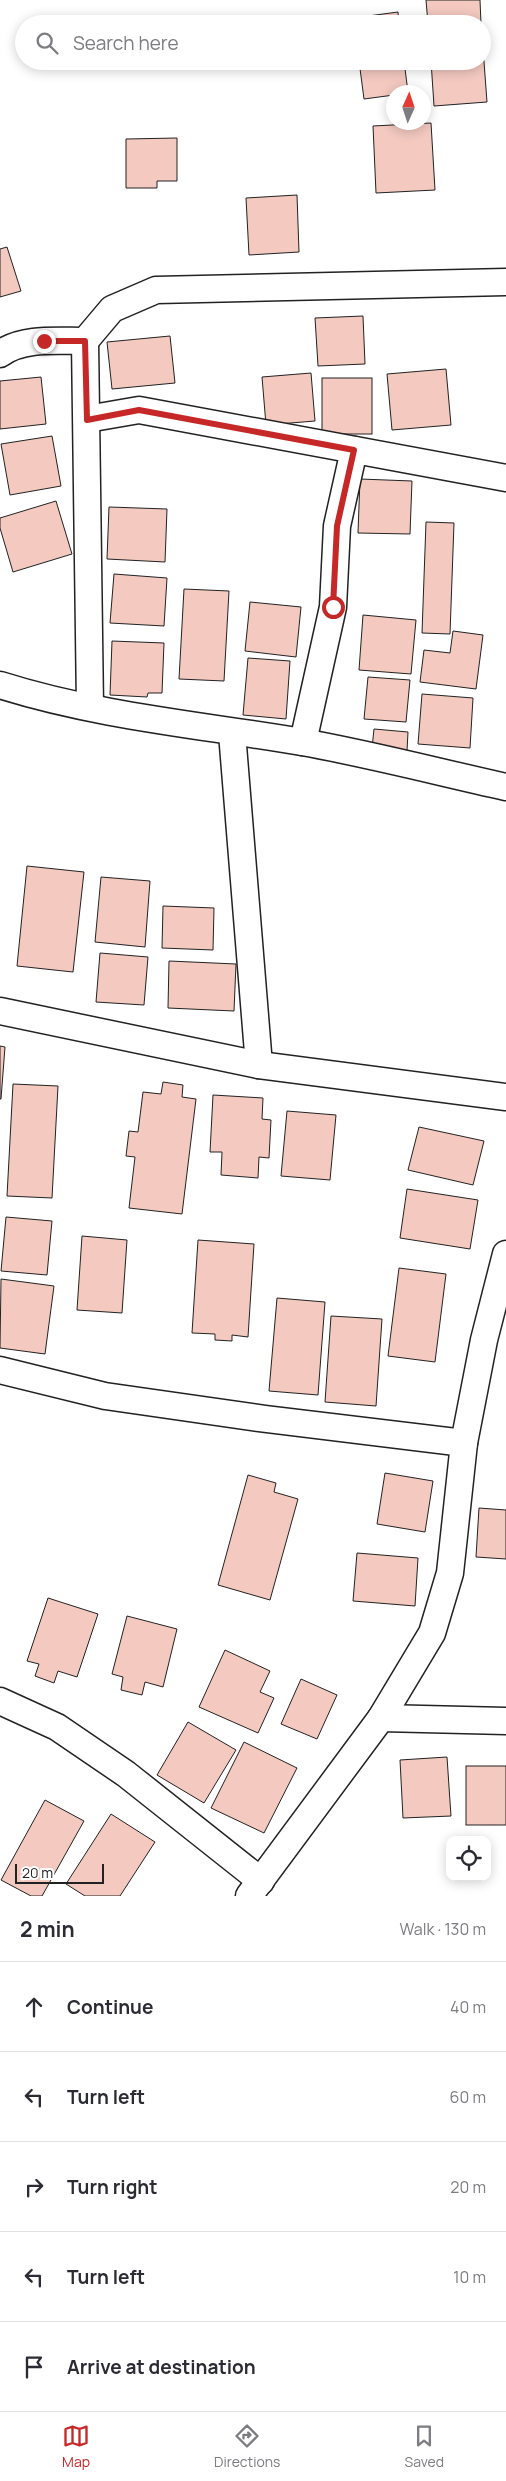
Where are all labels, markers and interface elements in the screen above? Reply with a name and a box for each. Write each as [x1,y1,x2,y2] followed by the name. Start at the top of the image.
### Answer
[15,15,491,70] search box
[33,29,61,57] icon: search
[73,30,179,56] text: Search here
[386,85,431,130] north arrow
[33,330,56,353] route end
[322,596,345,619] route start
[446,1836,491,1881] map controls
[446,1836,491,1881] button: locate
[15,1861,104,1884] scale bar
[22,1863,53,1882] text: 20 m
[20,1915,75,1943] text: 2 min
[400,1918,486,1940] text: Walk · 130 m
[20,1993,48,2021] icon: ahead
[67,1994,153,2020] text: Continue
[450,1996,486,2018] text: 40 m
[20,2083,48,2111] icon: left
[67,2084,145,2110] text: Turn left
[450,2086,486,2108] text: 60 m
[20,2173,48,2201] icon: right
[67,2174,157,2200] text: Turn right
[450,2176,486,2198] text: 20 m
[20,2263,48,2291] icon: left
[67,2264,145,2290] text: Turn left
[453,2266,486,2288] text: 10 m
[20,2353,48,2381] icon: arrive
[67,2354,256,2380] text: Arrive at destination
[62,2422,90,2471] tab: Map
[214,2422,280,2471] tab: Directions
[405,2422,444,2471] tab: Saved

